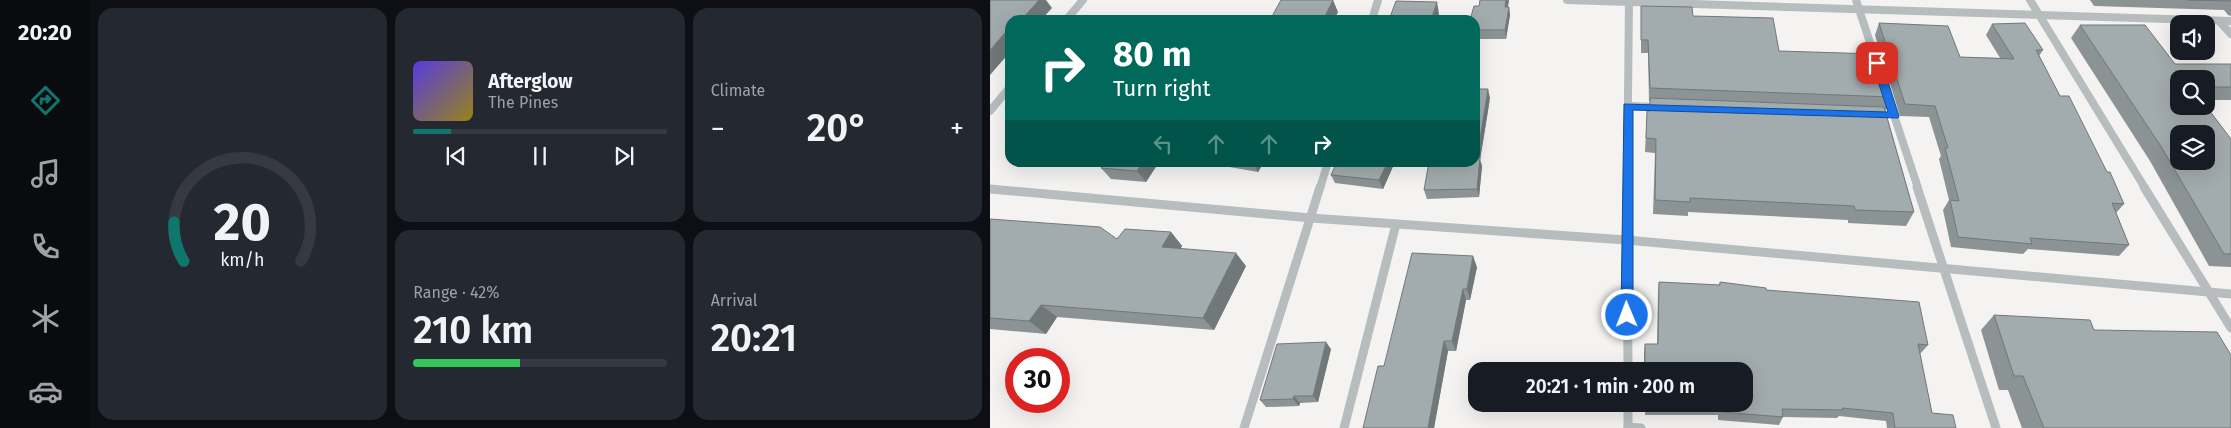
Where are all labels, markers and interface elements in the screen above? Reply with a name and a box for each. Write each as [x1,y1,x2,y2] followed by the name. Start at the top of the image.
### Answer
[2170,15,2215,170] map controls
[2170,15,2215,60] button: sound
[18,19,72,46] text: 20:20
[1113,33,1192,75] text: 80 m
[1030,35,1095,100] icon: right
[1856,42,1898,84] pin
[1863,49,1891,77] icon: arrive
[488,70,573,93] text: Afterglow
[2170,70,2215,115] button: search
[1113,75,1210,102] text: Turn right
[711,81,765,100] text: Climate
[28,83,63,118] icon: directions
[488,93,558,112] text: The Pines
[807,105,868,151] text: 20°
[711,112,725,145] text: −
[950,112,964,145] text: +
[2170,125,2215,170] button: layers
[1149,130,1177,158] icon: left
[1202,130,1230,158] icon: ahead
[1255,130,1283,158] icon: ahead
[1308,130,1336,158] icon: right
[442,142,470,170] icon: previous
[526,142,554,170] icon: pause
[610,142,638,170] icon: next
[28,156,63,191] icon: music
[214,191,271,254] text: 20
[28,229,63,264] icon: phone
[221,249,265,271] text: km/h
[413,283,499,302] text: Range · 42%
[1600,288,1652,340] position arrow
[711,291,758,310] text: Arrival
[28,301,63,336] icon: climate
[413,307,533,353] text: 210 km
[711,315,797,361] text: 20:21
[1005,348,1070,413] speed limit sign: 30
[28,374,63,409] icon: car
[1526,375,1695,398] text: 20:21 · 1 min · 200 m

